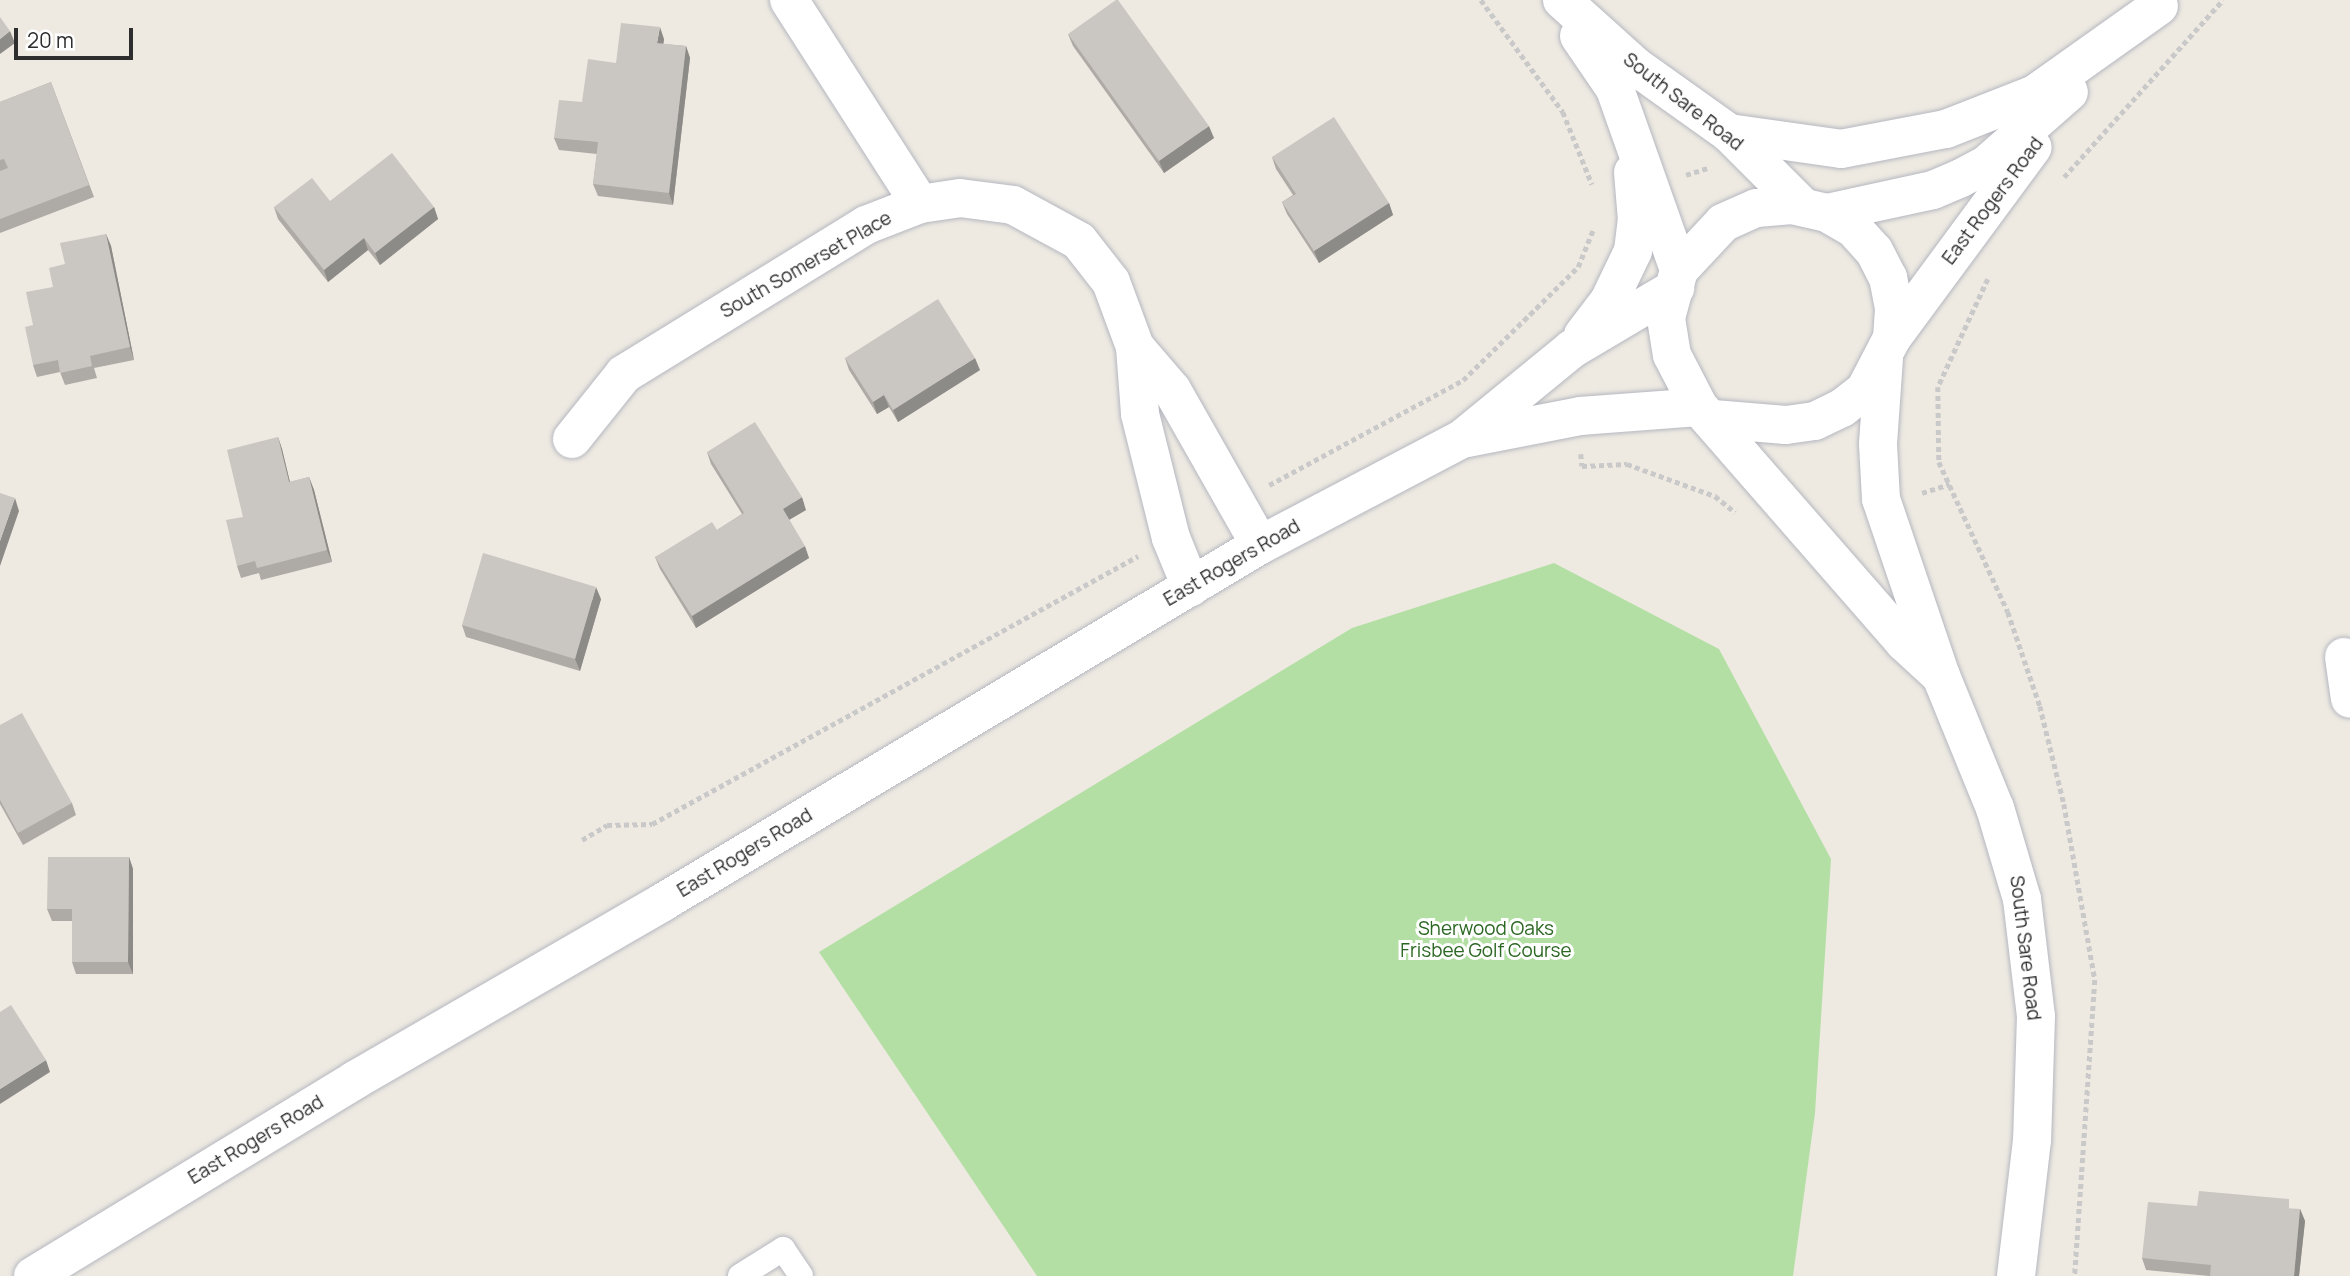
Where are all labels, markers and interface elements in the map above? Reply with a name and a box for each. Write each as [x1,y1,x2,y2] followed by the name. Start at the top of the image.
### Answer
[18,14,136,58] scale bar
[27,26,74,54] text: 20 m
[1619,48,1747,156] street label: South Sare Road
[1938,133,2048,269] street label: East Rogers Road
[716,207,896,323] street label: South Somerset Place
[1160,515,1304,611] street label: East Rogers Road
[673,804,817,902] street label: East Rogers Road
[2005,874,2045,1022] street label: South Sare Road
[1400,918,1572,962] park label: Sherwood Oaks Frisbee Golf Course
[184,1091,328,1189] street label: East Rogers Road

